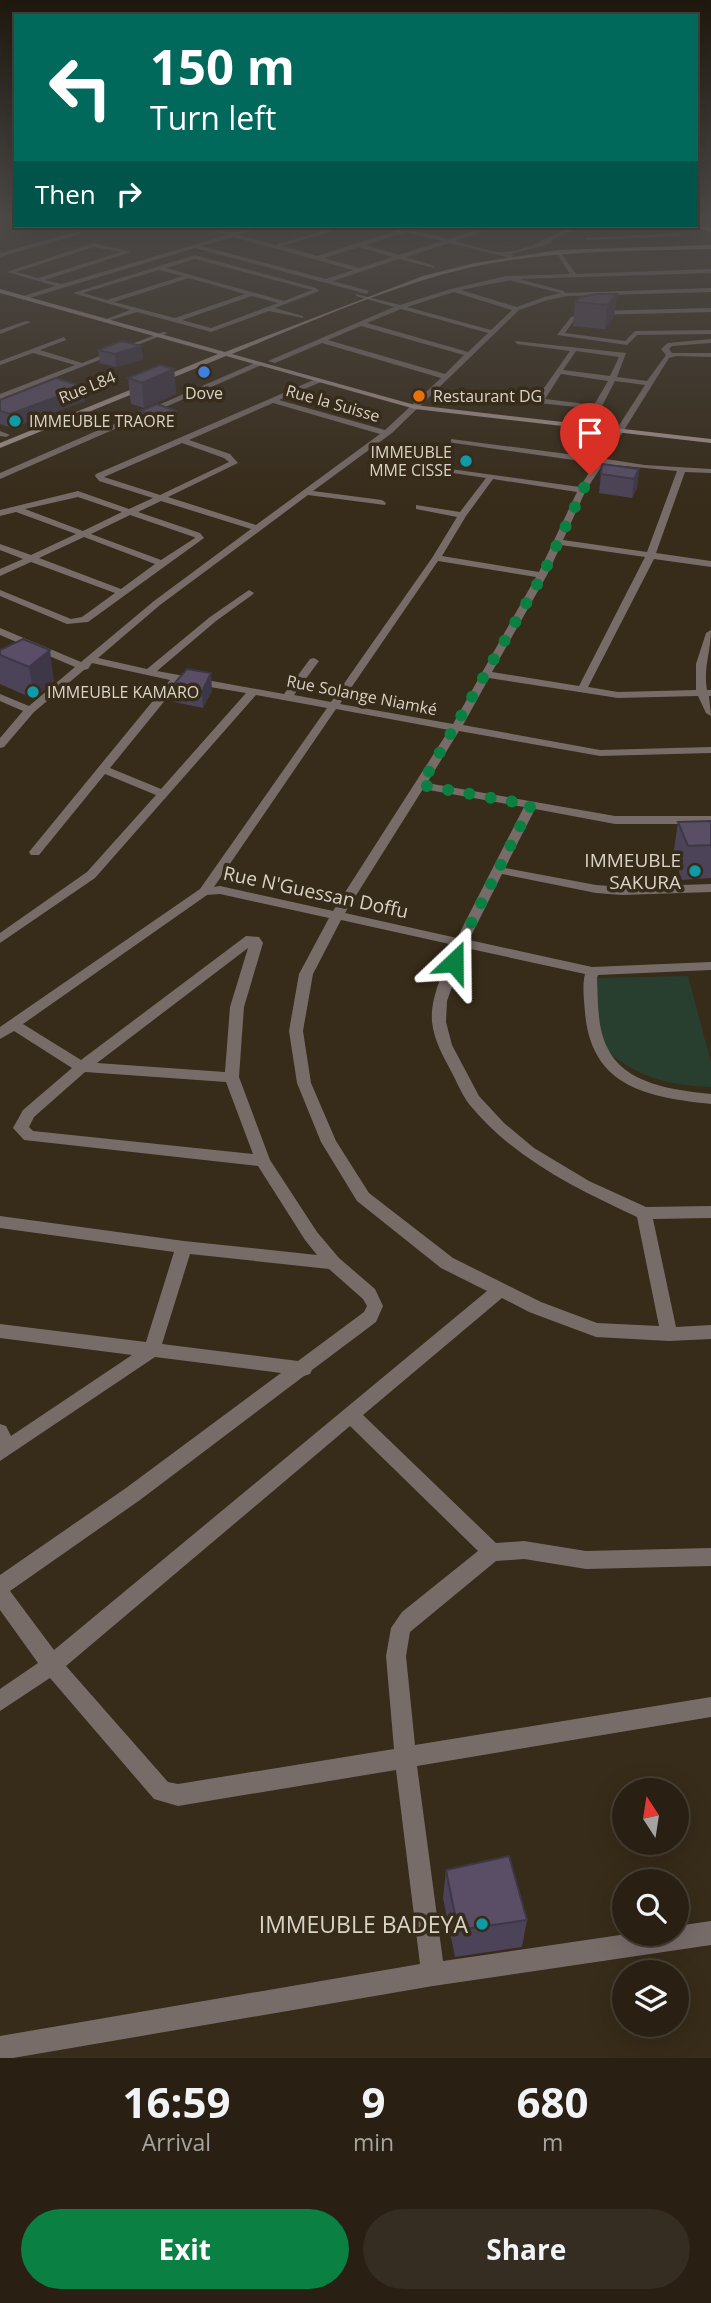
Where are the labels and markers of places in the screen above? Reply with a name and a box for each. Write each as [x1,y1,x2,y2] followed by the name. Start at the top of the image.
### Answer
[196,364,212,380] marker: Dove
[185,382,223,404] place label: Dove
[433,385,542,407] place label: Restaurant DG
[411,388,427,404] marker: Restaurant DG
[560,403,620,475] pin
[29,410,175,432] place label: IMMEUBLE TRAORE
[7,413,23,429] marker: IMMEUBLE TRAORE
[369,441,452,481] place label: IMMEUBLE MME CISSE
[458,453,474,469] marker: IMMEUBLE MME CISSE
[47,681,199,703] place label: IMMEUBLE KAMARO
[25,684,41,700] marker: IMMEUBLE KAMARO
[584,847,681,895] place label: IMMEUBLE SAKURA
[687,863,703,879] marker: IMMEUBLE SAKURA
[259,1908,468,1940] place label: IMMEUBLE BADEYA
[474,1916,490,1932] marker: IMMEUBLE BADEYA

